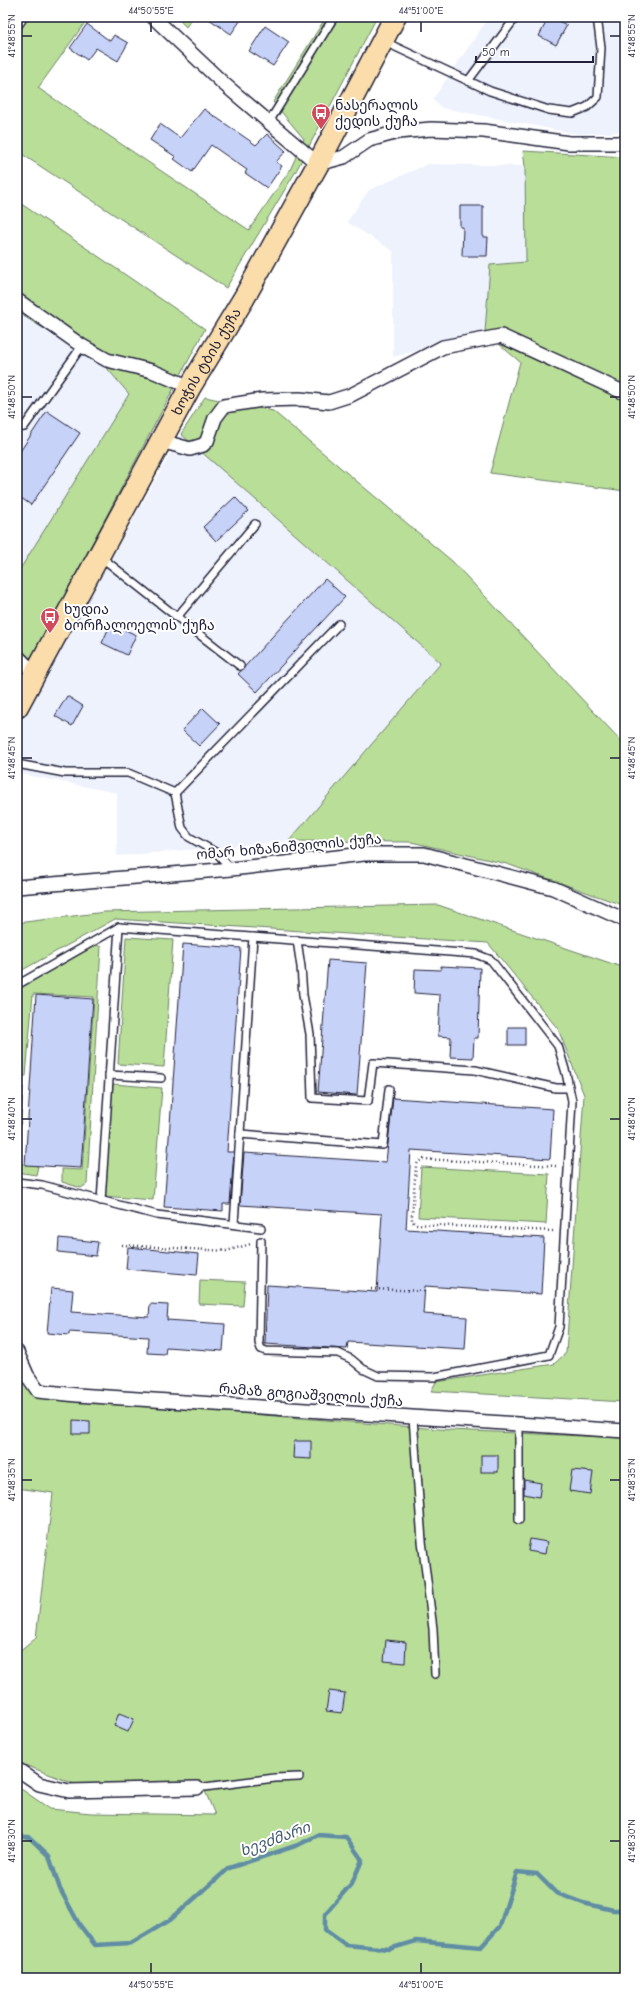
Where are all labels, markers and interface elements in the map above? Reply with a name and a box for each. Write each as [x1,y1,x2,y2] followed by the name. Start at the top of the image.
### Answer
[128,5,174,17] text: 44°50'55"E
[399,5,443,17] text: 44°51'00"E
[6,14,18,58] text: 41°48'55"N
[626,14,638,58] text: 41°48'55"N
[476,38,593,64] scale bar
[482,45,510,59] text: 50 m
[335,97,418,130] place label: ნასერალის ქედის ქუჩა
[310,102,332,130] bus stop icon: ნასერალის ქედის ქუჩა
[168,305,245,418] street label: ხოჭის ტბის ქუჩა
[6,375,18,419] text: 41°48'50"N
[626,375,638,419] text: 41°48'50"N
[64,601,215,634] place label: ხუდია ბორჩალოელის ქუჩა
[39,606,61,634] bus stop icon: ხუდია ბორჩალოელის ქუჩა
[6,737,18,779] text: 41°48'45"N
[626,737,638,779] text: 41°48'45"N
[196,830,382,864] street label: ომარ ხიზანიშვილის ქუჩა
[6,1097,18,1141] text: 41°48'40"N
[626,1097,638,1141] text: 41°48'40"N
[218,1380,404,1410] street label: რამაზ გოგიაშვილის ქუჩა
[6,1458,18,1502] text: 41°48'35"N
[626,1458,638,1502] text: 41°48'35"N
[237,1818,314,1860] water label: ხევძმარი
[6,1819,18,1863] text: 41°48'30"N
[626,1819,638,1863] text: 41°48'30"N
[128,1979,174,1991] text: 44°50'55"E
[399,1979,443,1991] text: 44°51'00"E

